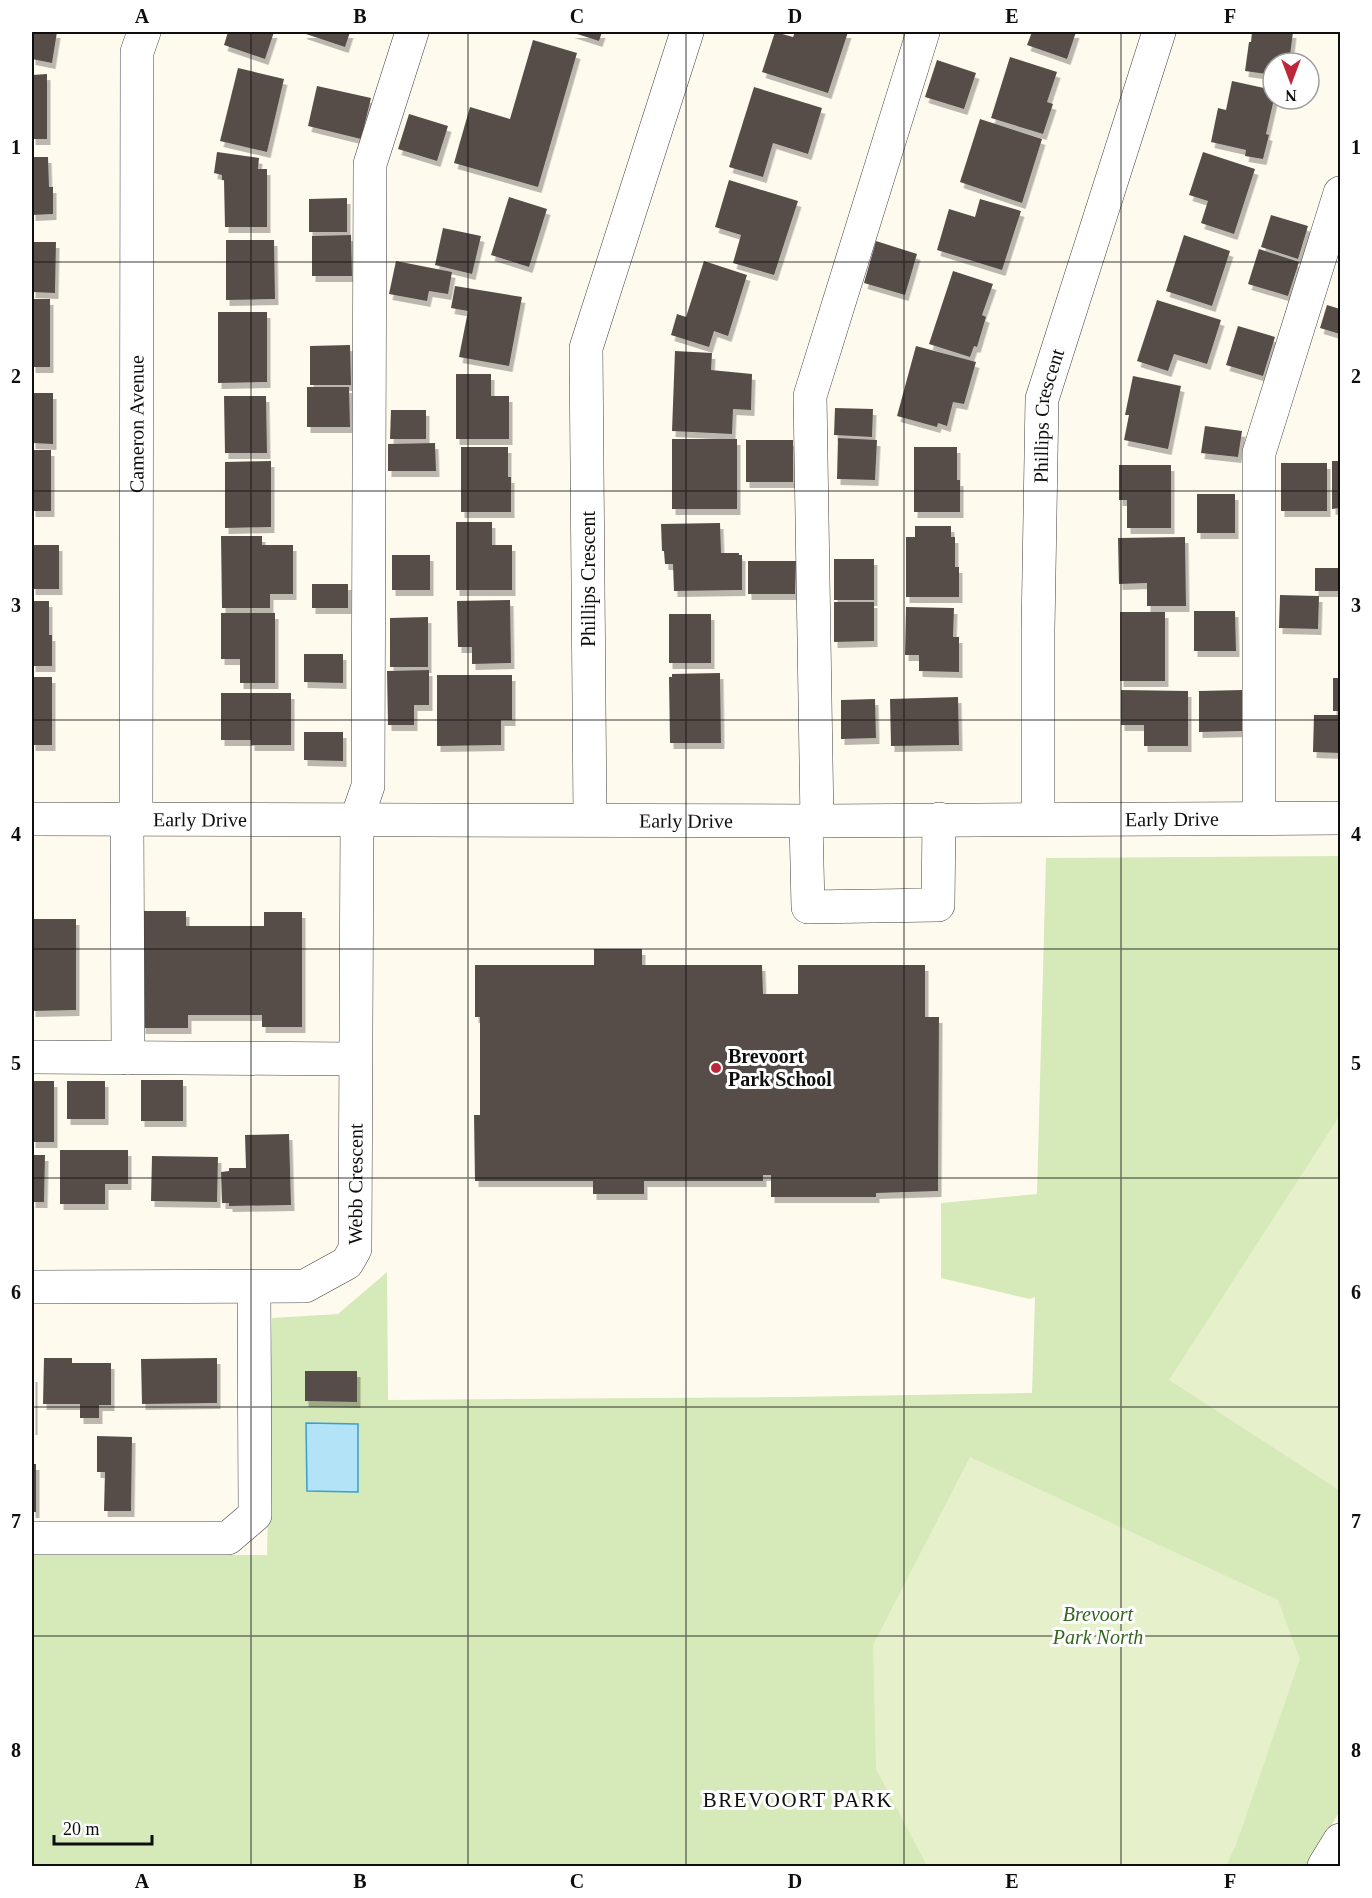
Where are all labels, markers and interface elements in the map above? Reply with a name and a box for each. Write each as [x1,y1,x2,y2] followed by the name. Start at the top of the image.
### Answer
[135,5,150,27] text: A
[353,5,367,27] text: B
[570,5,584,27] text: C
[788,5,802,27] text: D
[1005,5,1019,27] text: E
[1224,5,1236,27] text: F
[1261,51,1321,111] north arrow
[1285,87,1297,104] text: N
[11,136,21,158] text: 1
[1351,136,1361,158] text: 1
[1030,346,1068,483] street label: Phillips Crescent
[125,355,148,493] street label: Cameron Avenue
[11,365,21,387] text: 2
[1351,365,1361,387] text: 2
[577,511,600,647] street label: Phillips Crescent
[11,594,21,616] text: 3
[1351,594,1361,616] text: 3
[153,808,247,831] street label: Early Drive
[1125,808,1219,831] street label: Early Drive
[639,810,733,833] street label: Early Drive
[11,823,21,845] text: 4
[1351,823,1361,845] text: 4
[728,1045,832,1090] place label: Brevoort Park School
[11,1052,21,1074] text: 5
[1351,1052,1361,1074] text: 5
[709,1061,723,1075] marker: Brevoort Park School
[344,1123,367,1245] street label: Webb Crescent
[11,1281,21,1303] text: 6
[1351,1281,1361,1303] text: 6
[11,1510,21,1532] text: 7
[1351,1510,1361,1532] text: 7
[1052,1603,1143,1648] park label: Brevoort Park North
[11,1739,21,1761] text: 8
[1351,1739,1361,1761] text: 8
[703,1788,893,1812] district label: BREVOORT PARK
[54,1808,152,1846] scale bar
[63,1819,100,1839] text: 20 m
[135,1870,150,1892] text: A
[353,1870,367,1892] text: B
[570,1870,584,1892] text: C
[788,1870,802,1892] text: D
[1005,1870,1019,1892] text: E
[1224,1870,1236,1892] text: F

